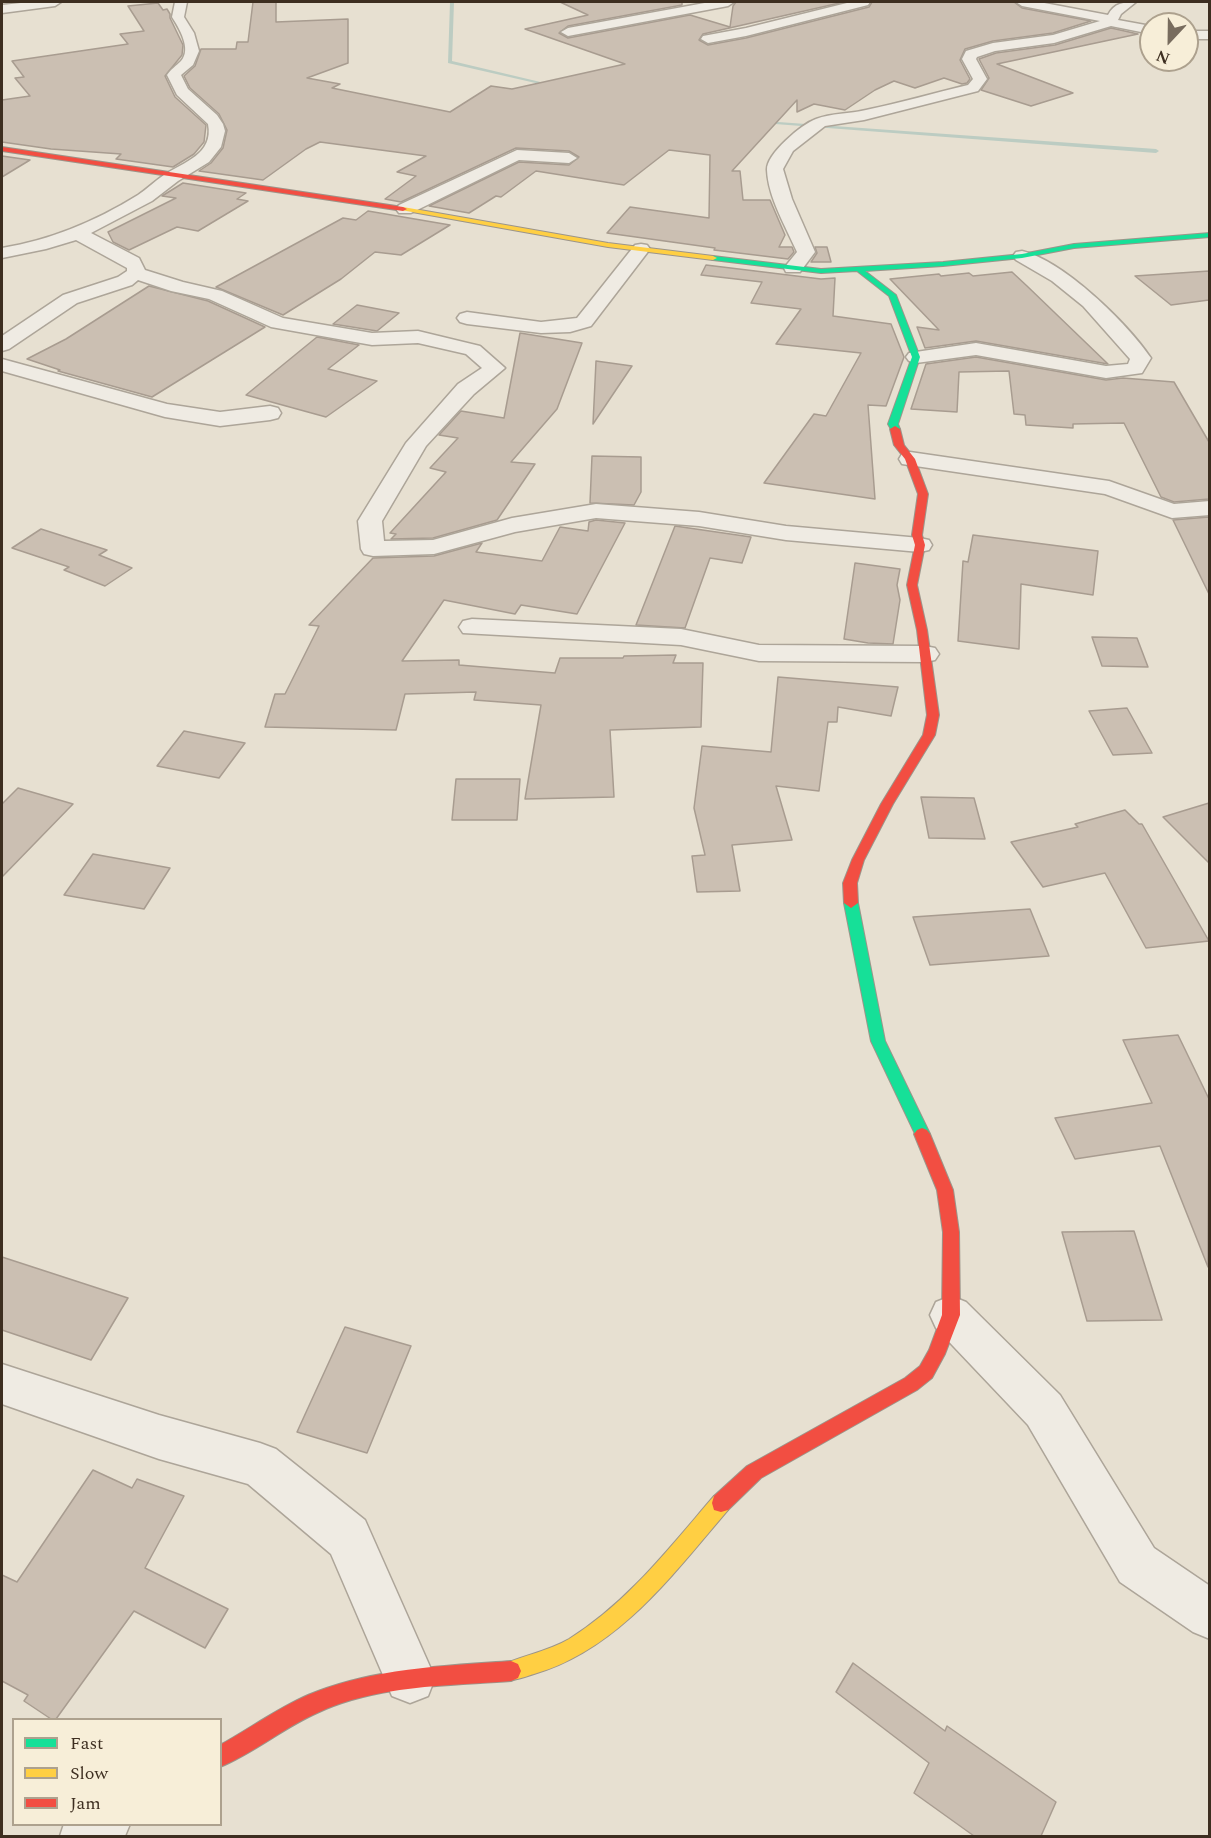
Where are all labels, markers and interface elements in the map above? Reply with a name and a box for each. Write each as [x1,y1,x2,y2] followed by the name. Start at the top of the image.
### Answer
[1139,12,1199,72] north arrow
[1152,43,1174,70] text: N
[12,1718,222,1826] legend
[70,1730,103,1757] text: Fast
[70,1760,108,1787] text: Slow
[70,1790,101,1817] text: Jam

